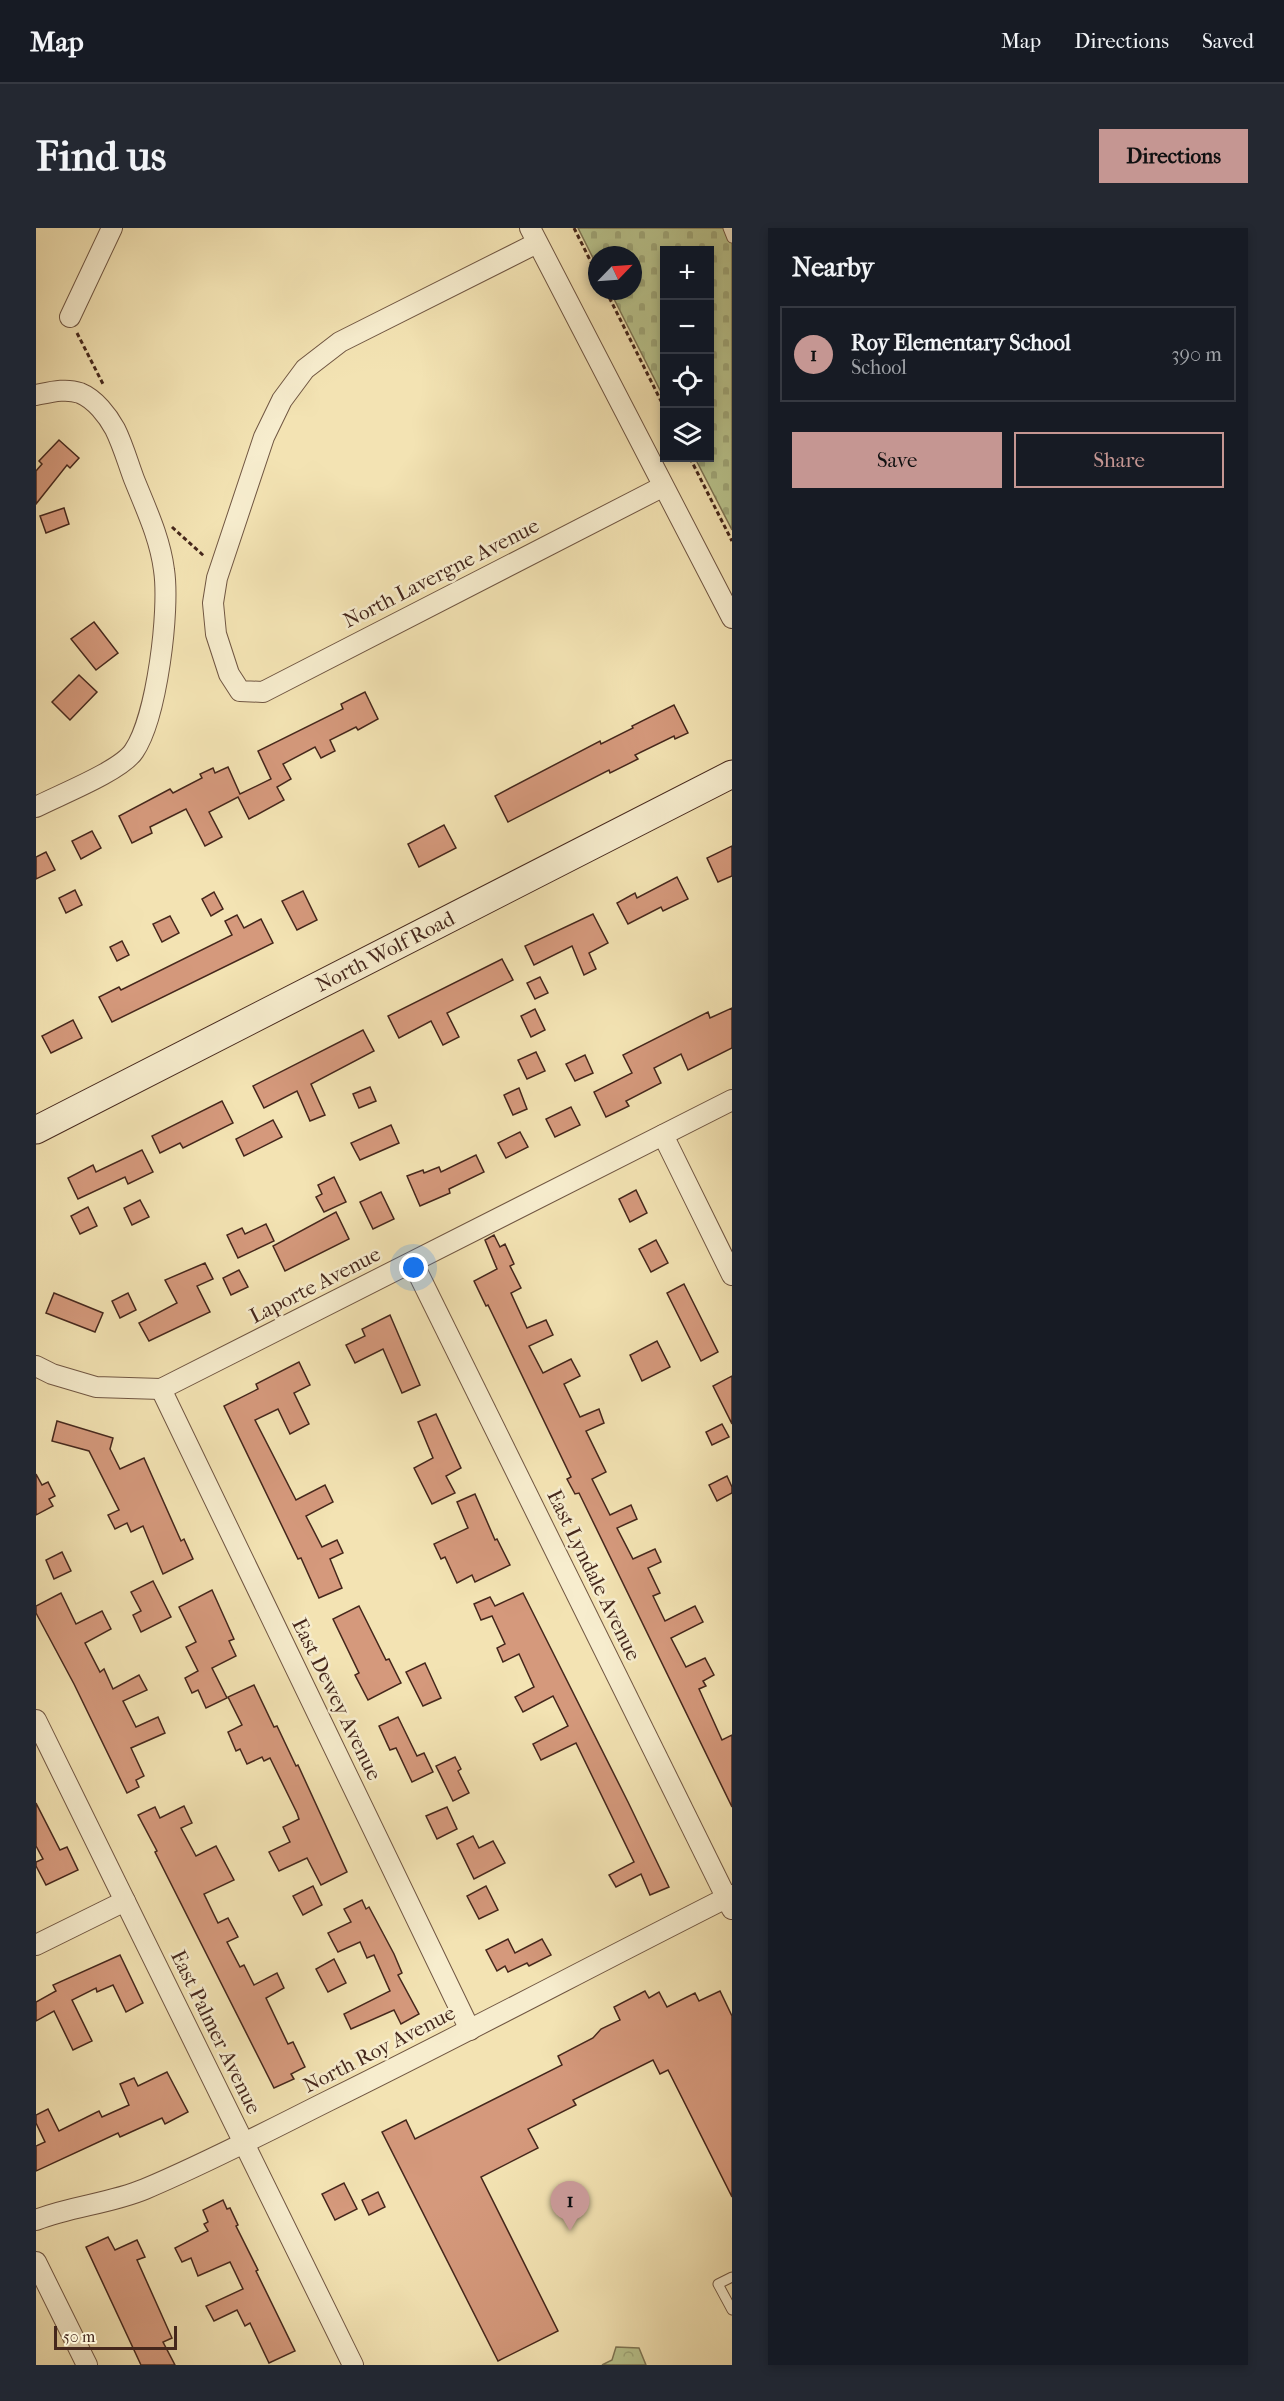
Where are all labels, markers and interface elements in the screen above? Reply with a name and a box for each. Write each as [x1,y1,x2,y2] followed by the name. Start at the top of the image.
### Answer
[30,25,84,58] text: Map
[1001,29,1041,53] text: Map
[1074,29,1169,53] text: Directions
[1202,29,1254,53] text: Saved
[1099,129,1248,183] button: Directions
[36,132,166,181] text: Find us
[588,246,642,300] north arrow
[660,246,714,462] map controls
[660,246,714,300] button: +
[792,252,874,283] text: Nearby
[660,300,714,354] button: −
[851,330,1071,356] text: Roy Elementary School
[810,343,817,366] text: 1
[1171,343,1222,366] text: 390 m
[660,354,714,408] button: locate
[851,356,907,379] text: School
[660,408,714,462] button: layers
[792,432,1002,488] button: Save
[1014,432,1224,488] button: Share
[339,513,543,633] street label: North Lavergne Avenue
[312,906,459,997] street label: North Wolf Road
[246,1242,384,1328] street label: Laporte Avenue
[399,1253,428,1282] your location
[542,1486,646,1664] street label: East Lyndale Avenue
[287,1614,387,1784] street label: East Dewey Avenue
[166,1946,266,2118] street label: East Palmer Avenue
[299,2000,459,2098] street label: North Roy Avenue
[550,2182,590,2231] pin: 1
[54,2323,177,2350] scale bar
[63,2327,95,2346] text: 50 m

